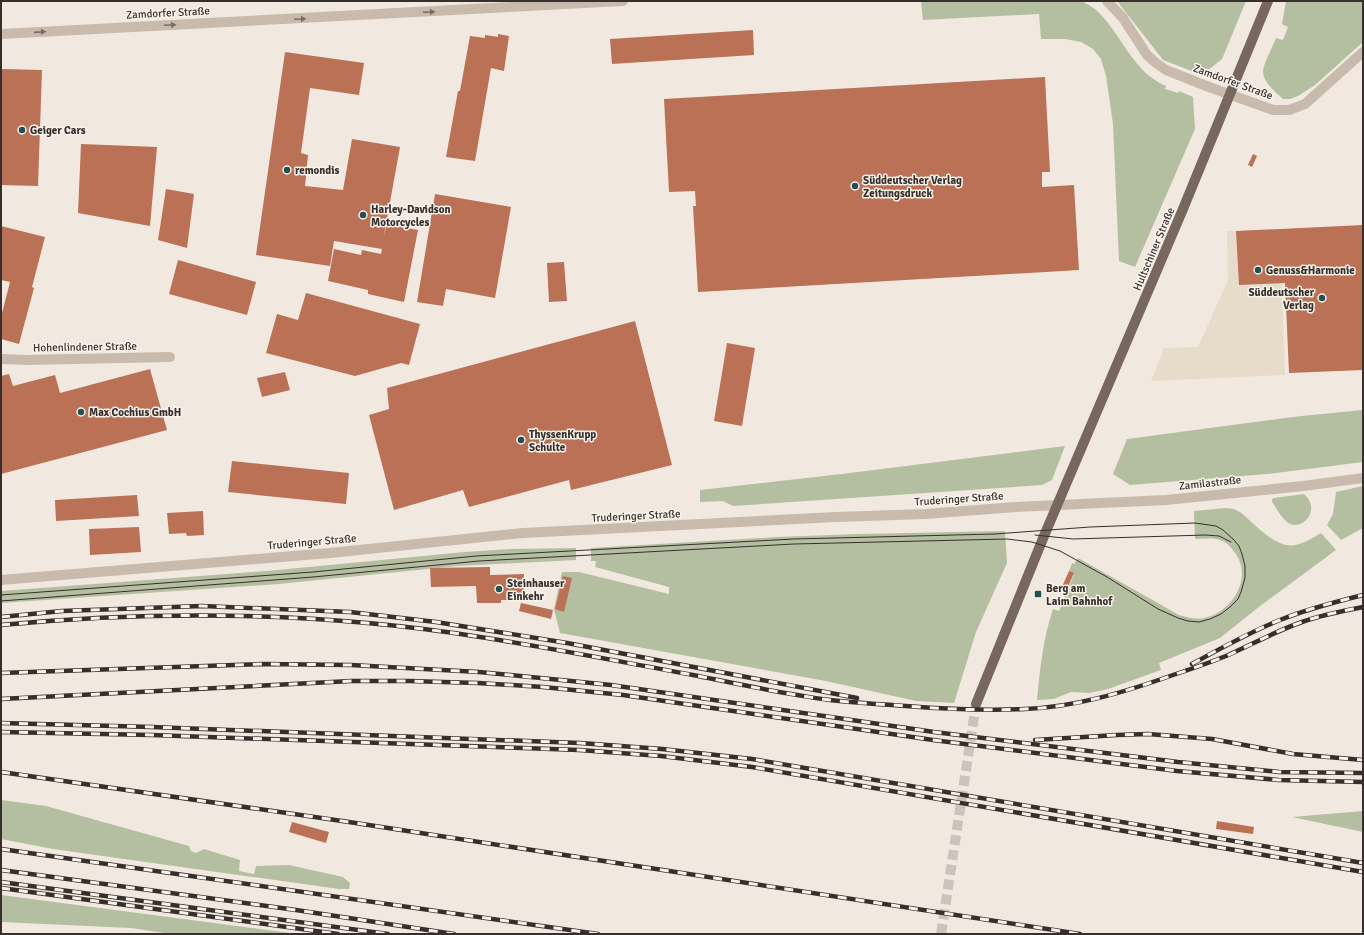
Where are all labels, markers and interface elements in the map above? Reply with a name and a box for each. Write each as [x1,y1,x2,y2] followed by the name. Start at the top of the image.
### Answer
[126,4,210,22] street label: Zamdorfer Straße
[423,8,435,15] one-way arrow
[294,15,306,22] one-way arrow
[164,22,176,29] one-way arrow
[34,28,46,35] one-way arrow
[1191,62,1275,102] street label: Zamdorfer Straße
[30,124,86,137] place label: Geiger Cars
[17,125,27,135] marker: Geiger Cars
[295,164,340,177] place label: remondis
[282,165,292,175] marker: remondis
[863,174,962,200] place label: Süddeutscher Verlag Zeitungsdruck
[850,181,860,191] marker: Süddeutscher Verlag Zeitungsdruck
[371,203,450,229] place label: Harley-Davidson Motorcycles
[1131,205,1177,293] street label: Hultschiner Straße
[358,210,368,220] marker: Harley-Davidson Motorcycles
[1266,264,1355,277] place label: Genuss&Harmonie
[1253,265,1263,275] marker: Genuss&Harmonie
[1248,286,1315,312] place label: Süddeutscher Verlag
[1317,293,1327,303] marker: Süddeutscher Verlag
[33,340,137,354] street label: Hohenlindener Straße
[89,406,181,419] place label: Max Cochius GmbH
[76,407,86,417] marker: Max Cochius GmbH
[529,428,596,454] place label: ThyssenKrupp Schulte
[516,435,526,445] marker: ThyssenKrupp Schulte
[1178,473,1242,493] street label: Zamilastraße
[914,489,1004,509] street label: Truderinger Straße
[591,507,681,525] street label: Truderinger Straße
[267,532,357,552] street label: Truderinger Straße
[507,577,565,603] place label: Steinhauser Einkehr
[1046,582,1113,608] place label: Berg am Laim Bahnhof
[494,584,504,594] marker: Steinhauser Einkehr
[1033,589,1043,599] marker: Berg am Laim Bahnhof

